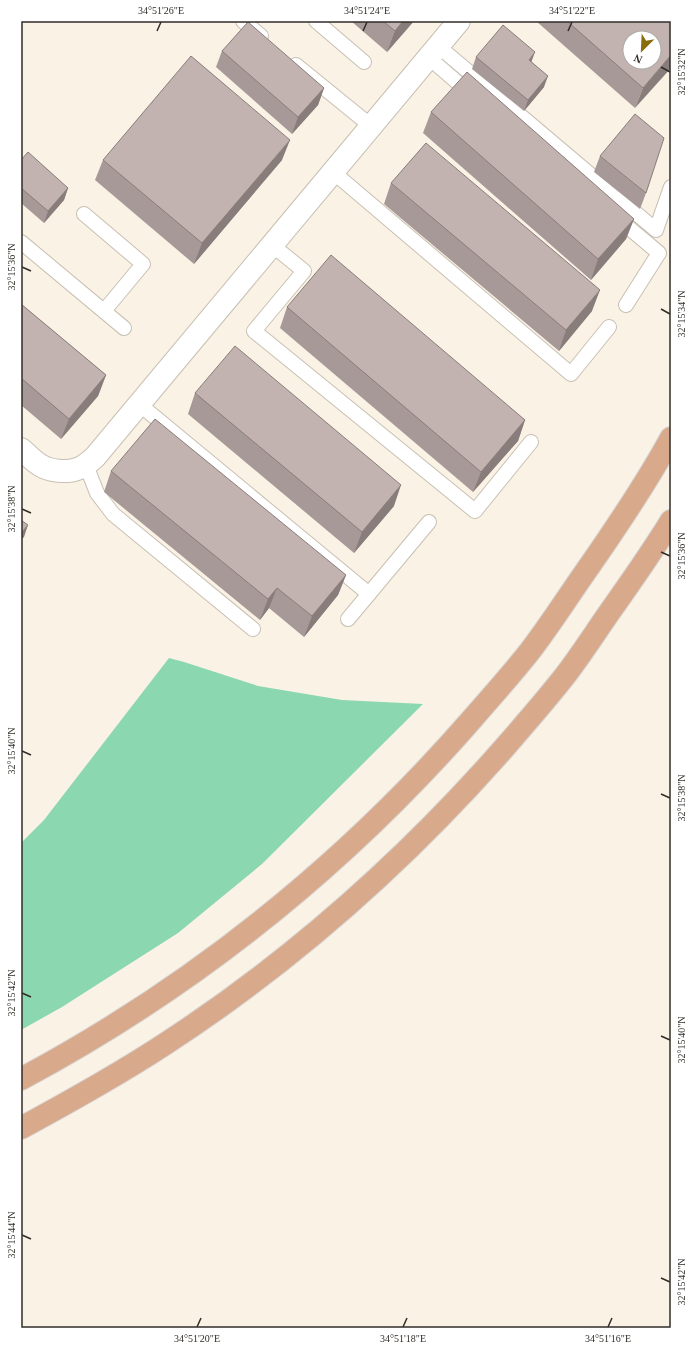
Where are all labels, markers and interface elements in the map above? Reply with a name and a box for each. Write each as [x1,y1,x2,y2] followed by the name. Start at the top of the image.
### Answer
[138,5,184,16] text: 34°51'26"E
[344,5,390,16] text: 34°51'24"E
[549,5,595,16] text: 34°51'22"E
[622,30,662,70] north arrow
[676,48,687,96] text: 32°15'32"N
[632,52,644,66] text: N
[6,243,17,291] text: 32°15'36"N
[676,290,687,338] text: 32°15'34"N
[6,485,17,533] text: 32°15'38"N
[676,532,687,580] text: 32°15'36"N
[6,727,17,775] text: 32°15'40"N
[676,774,687,822] text: 32°15'38"N
[6,969,17,1017] text: 32°15'42"N
[676,1016,687,1064] text: 32°15'40"N
[6,1211,17,1259] text: 32°15'44"N
[676,1258,687,1306] text: 32°15'42"N
[174,1333,220,1344] text: 34°51'20"E
[380,1333,426,1344] text: 34°51'18"E
[585,1333,631,1344] text: 34°51'16"E

